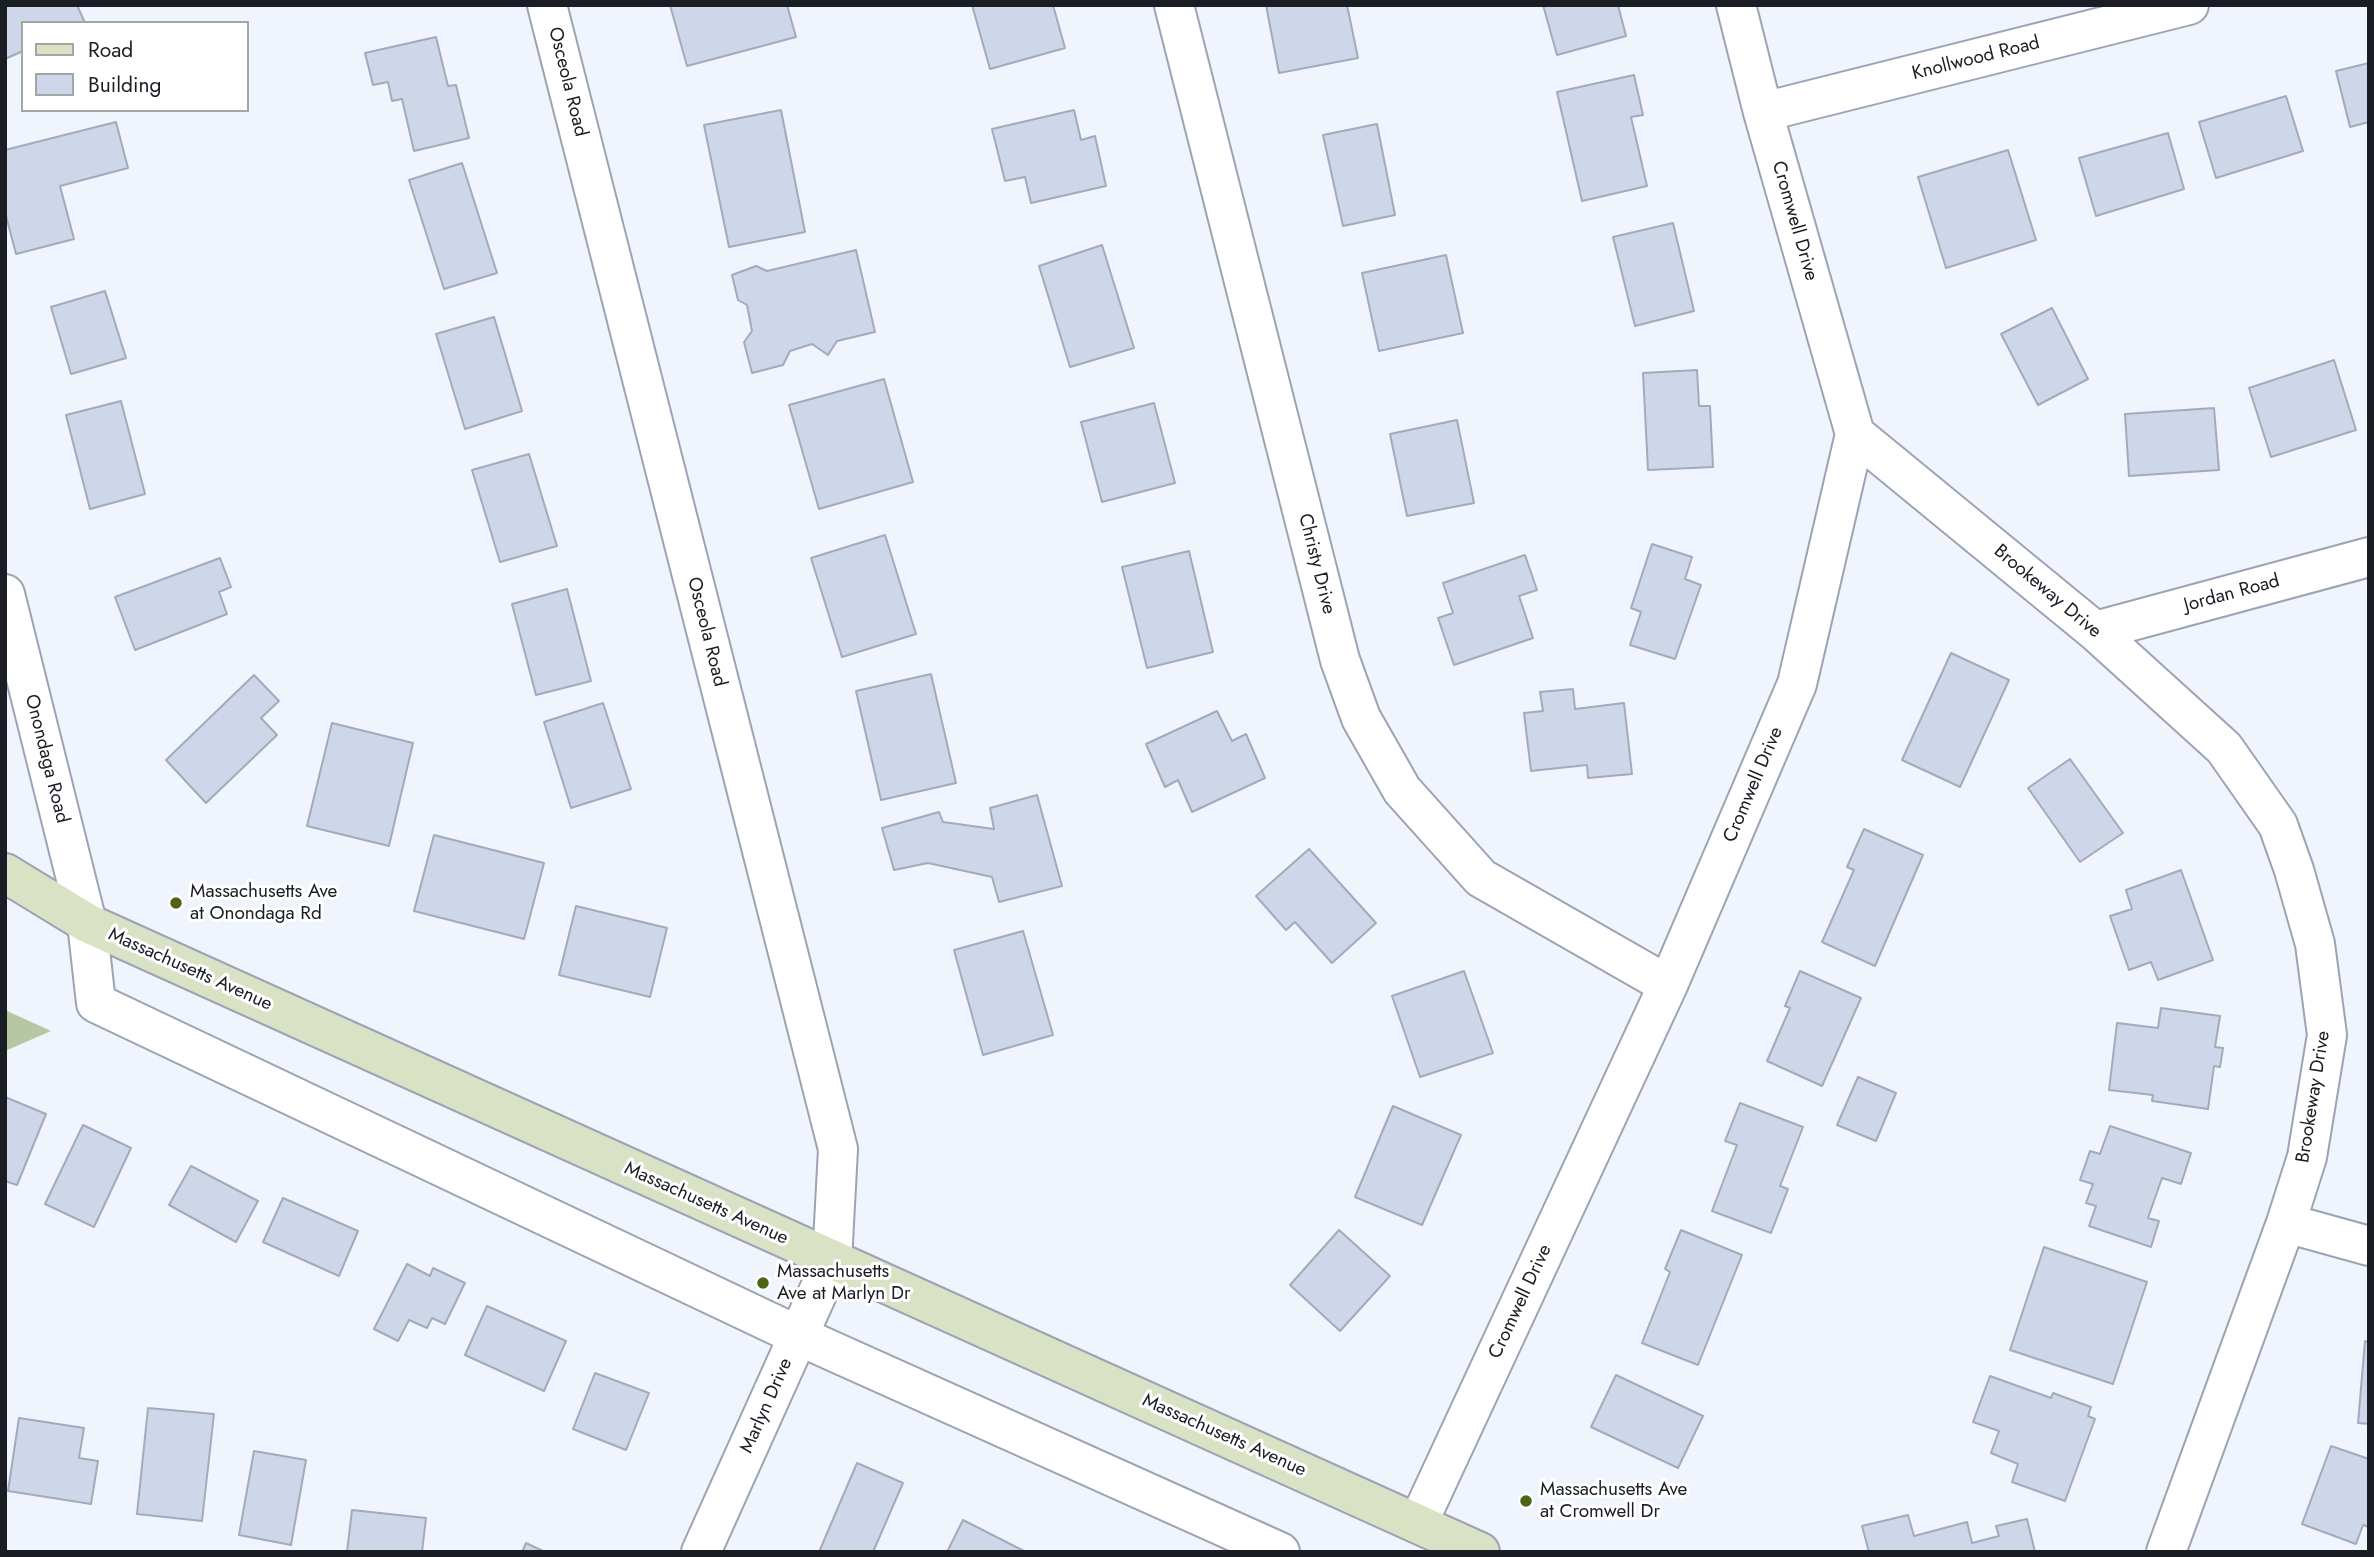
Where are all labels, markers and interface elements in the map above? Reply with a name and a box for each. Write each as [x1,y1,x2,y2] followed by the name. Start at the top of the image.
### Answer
[21,21,248,112] legend
[542,25,592,139] street label: Osceola Road
[1910,32,2042,86] street label: Knollwood Road
[88,35,133,65] text: Road
[88,70,161,100] text: Building
[1766,159,1822,283] street label: Cromwell Drive
[1292,511,1340,617] street label: Christy Drive
[1989,540,2105,644] street label: Brookeway Drive
[2182,570,2282,618] street label: Jordan Road
[681,575,731,689] street label: Osceola Road
[19,692,73,826] street label: Onondaga Road
[1719,724,1789,846] street label: Cromwell Drive
[190,881,337,925] place label: Massachusetts Ave at Onondaga Rd
[168,895,184,911] marker: Massachusetts Ave at Onondaga Rd
[104,924,276,1016] street label: Massachusetts Avenue
[2292,1029,2336,1165] street label: Brookeway Drive
[620,1158,792,1250] street label: Massachusetts Avenue
[1485,1241,1557,1363] street label: Cromwell Drive
[777,1261,910,1305] place label: Massachusetts Ave at Marlyn Dr
[755,1275,771,1291] marker: Massachusetts Ave at Marlyn Dr
[736,1355,798,1457] street label: Marlyn Drive
[1138,1390,1310,1482] street label: Massachusetts Avenue
[1540,1479,1687,1523] place label: Massachusetts Ave at Cromwell Dr
[1518,1493,1534,1509] marker: Massachusetts Ave at Cromwell Dr

